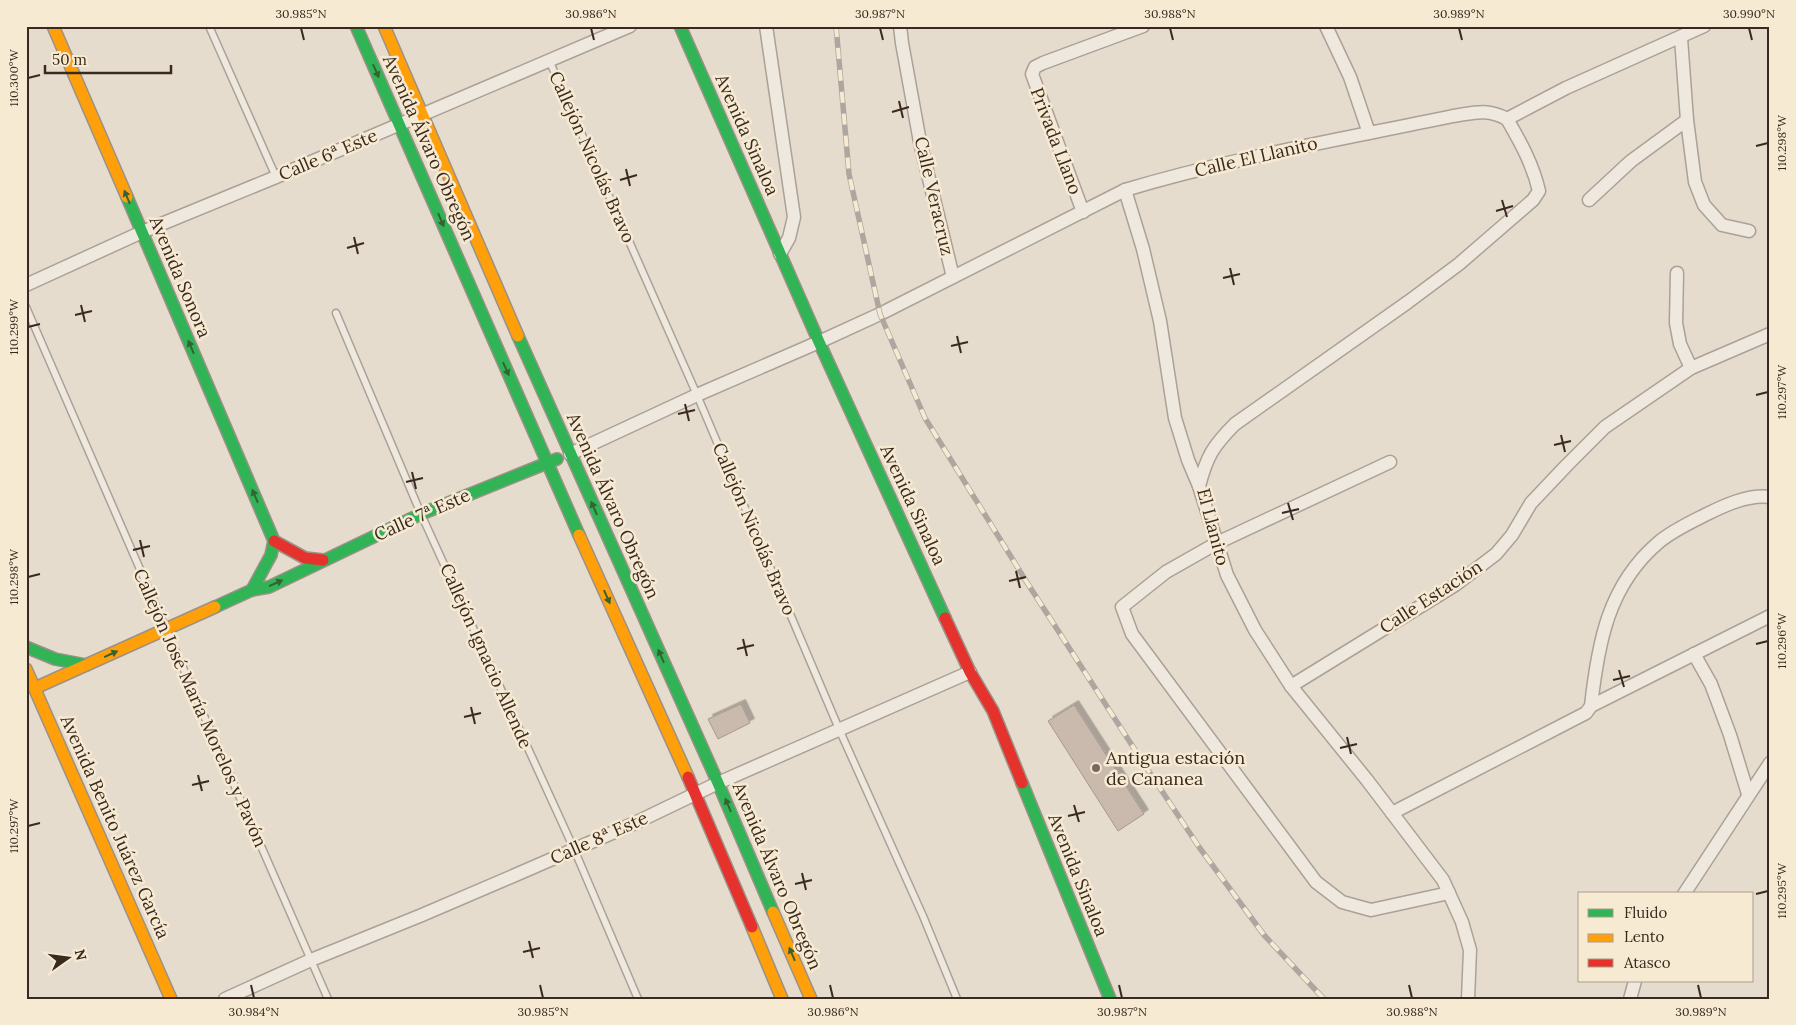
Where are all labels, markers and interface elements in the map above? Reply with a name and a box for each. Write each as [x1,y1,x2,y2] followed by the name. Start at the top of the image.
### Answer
[275,6,327,21] text: 30.985°N
[565,6,617,21] text: 30.986°N
[855,6,905,21] text: 30.987°N
[1144,6,1196,21] text: 30.988°N
[1433,6,1485,21] text: 30.989°N
[1723,6,1775,21] text: 30.990°N
[45,42,171,74] scale bar
[6,48,21,107] text: 110.300°W
[52,50,87,69] text: 50 m
[378,50,481,244] street label: Avenida Álvaro Obregón
[372,64,380,78] one-way arrow
[544,67,641,246] street label: Callejón Nicolás Bravo
[710,70,785,199] street label: Avenida Sinaloa
[1026,84,1087,198] street label: Privada Llano
[1774,114,1789,171] text: 110.298°W
[275,123,381,186] street label: Calle 6ª Este
[1192,131,1320,182] street label: Calle El Llanito
[910,134,959,258] street label: Calle Veracruz
[123,190,131,204] one-way arrow
[144,212,216,341] street label: Avenida Sonora
[437,213,445,227] one-way arrow
[6,298,21,355] text: 110.299°W
[187,340,195,354] one-way arrow
[502,362,510,376] one-way arrow
[1774,364,1789,419] text: 110.297°W
[562,408,665,602] street label: Avenida Álvaro Obregón
[708,439,801,619] street label: Callejón Nicolás Bravo
[875,440,951,569] street label: Avenida Sinaloa
[370,483,474,546] street label: Calle 7ª Este
[1192,486,1235,568] street label: El Llanito
[250,489,258,503] one-way arrow
[590,501,598,515] one-way arrow
[6,548,21,605] text: 110.298°W
[1375,555,1487,638] street label: Calle Estación
[435,560,538,752] street label: Callejón Ignacio Allende
[128,565,272,851] street label: Callejón José María Morelos y Pavón
[269,579,283,587] one-way arrow
[603,590,611,604] one-way arrow
[1774,612,1789,669] text: 110.296°W
[104,649,118,657] one-way arrow
[657,649,665,663] one-way arrow
[55,710,175,942] street label: Avenida Benito Juárez García
[1105,746,1245,790] place label: Antigua estación de Cananea
[1090,762,1102,774] marker: Antigua estación de Cananea
[727,778,827,973] street label: Avenida Álvaro Obregón
[6,798,21,853] text: 110.297°W
[723,798,731,812] one-way arrow
[546,806,651,869] street label: Calle 8ª Este
[1043,809,1114,940] street label: Avenida Sinaloa
[1774,862,1789,919] text: 110.295°W
[1578,892,1754,982] legend
[1624,903,1667,922] text: Fluido
[1624,927,1665,946] text: Lento
[42,932,92,982] north arrow
[71,947,91,962] text: N
[787,947,795,961] one-way arrow
[1623,953,1671,972] text: Atasco
[229,1004,279,1019] text: 30.984°N
[517,1004,569,1019] text: 30.985°N
[807,1004,859,1019] text: 30.986°N
[1097,1004,1147,1019] text: 30.987°N
[1386,1004,1438,1019] text: 30.988°N
[1675,1004,1727,1019] text: 30.989°N

